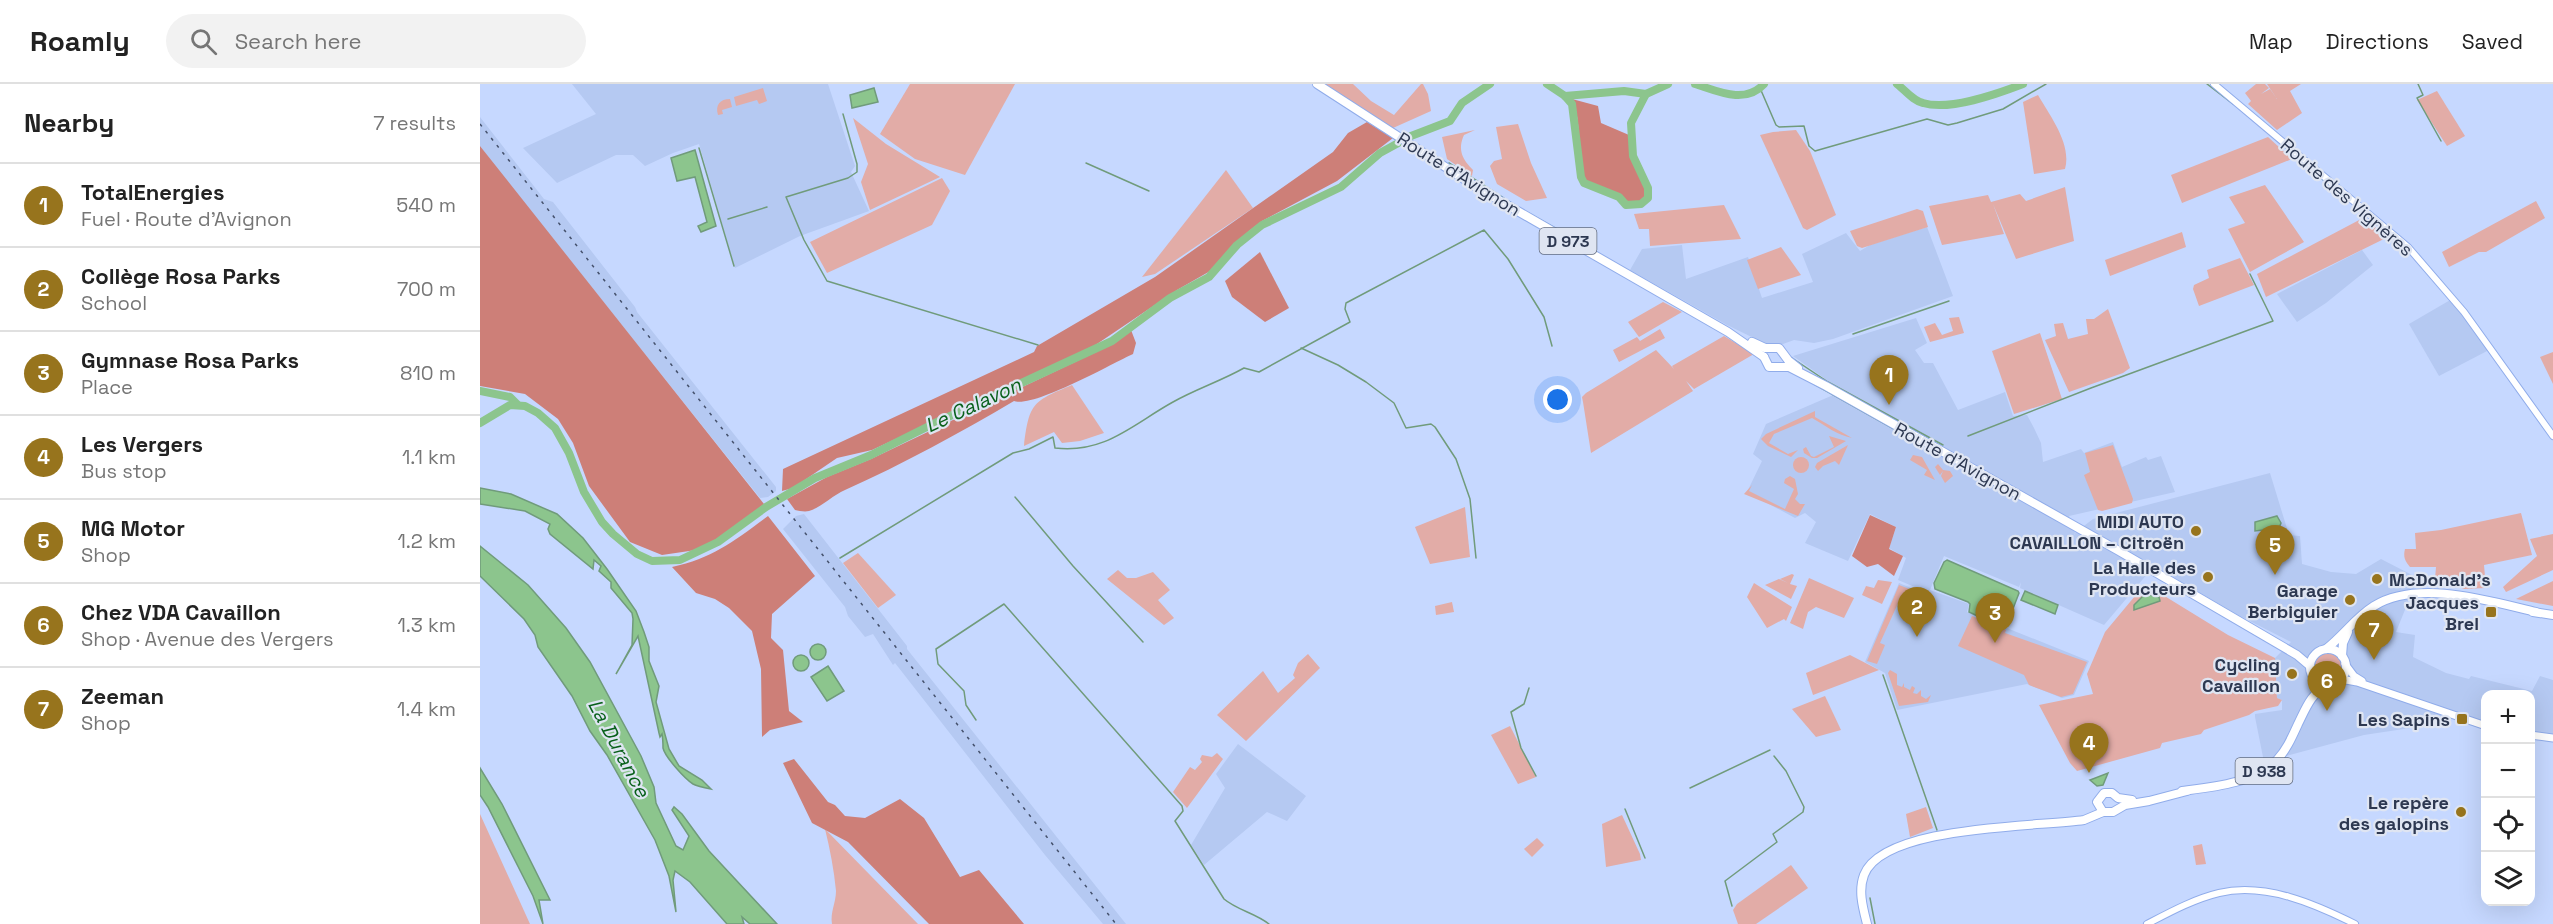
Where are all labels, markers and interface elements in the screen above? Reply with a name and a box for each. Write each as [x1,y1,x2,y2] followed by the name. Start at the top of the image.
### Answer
[166,14,586,68] search box
[30,23,130,59] text: Roamly
[187,25,220,58] icon: search
[235,27,361,55] text: Search here
[2249,28,2293,55] text: Map
[2326,28,2429,55] text: Directions
[2462,28,2523,55] text: Saved
[24,106,114,140] text: Nearby
[373,110,456,136] text: 7 results
[1393,127,1525,221] street label: Route d'Avignon
[2276,133,2418,261] street label: Route des Vignères
[81,178,224,206] text: TotalEnergies
[39,192,48,218] text: 1
[396,192,456,218] text: 540 m
[81,206,292,232] text: Fuel · Route d'Avignon
[1540,228,1596,254] road number: D 973
[81,262,281,290] text: Collège Rosa Parks
[38,276,49,302] text: 2
[397,276,456,302] text: 700 m
[81,290,147,316] text: School
[81,346,299,374] text: Gymnase Rosa Parks
[1870,356,1908,405] pin: 1
[37,360,50,386] text: 3
[400,360,456,386] text: 810 m
[921,371,1026,439] water label: Le Calavon
[81,374,133,400] text: Place
[1543,385,1572,414] your location
[1891,417,2025,505] street label: Route d'Avignon
[81,430,203,458] text: Les Vergers
[37,444,50,470] text: 4
[402,444,456,470] text: 1.1 km
[81,458,167,484] text: Bus stop
[2010,510,2184,554] place label: MIDI AUTO CAVAILLON – Citroën
[81,514,185,542] text: MG Motor
[2189,524,2203,538] marker: MIDI AUTO CAVAILLON – Citroën
[2256,526,2294,575] pin: 5
[38,528,50,554] text: 5
[397,528,456,554] text: 1.2 km
[81,542,131,568] text: Shop
[2089,556,2196,600] place label: La Halle des Producteurs
[2389,568,2491,591] place label: McDonald's
[2201,570,2215,584] marker: La Halle des Producteurs
[2370,572,2384,586] marker: McDonald's
[2247,579,2338,623] place label: Garage Berbiguier
[1898,588,1936,637] pin: 2
[2405,591,2479,635] place label: Jacques Brel
[2343,593,2357,607] marker: Garage Berbiguier
[1976,594,2014,643] pin: 3
[81,598,281,626] text: Chez VDA Cavaillon
[2484,605,2498,619] marker: Jacques Brel
[2354,610,2394,660] pin: 7
[37,612,50,638] text: 6
[397,612,456,638] text: 1.3 km
[81,626,334,652] text: Shop · Avenue des Vergers
[2202,653,2280,697] place label: Cycling Cavaillon
[2308,662,2346,711] pin: 6
[2285,667,2299,681] marker: Cycling Cavaillon
[81,682,164,710] text: Zeeman
[2481,690,2535,906] map controls
[2481,690,2535,744] button: +
[582,694,656,803] water label: La Durance
[38,696,49,722] text: 7
[397,696,456,722] text: 1.4 km
[2358,708,2450,731] place label: Les Sapins
[81,710,131,736] text: Shop
[2455,712,2469,726] marker: Les Sapins
[2070,724,2108,773] pin: 4
[2481,744,2535,798] button: −
[2236,758,2292,784] road number: D 938
[2339,791,2449,835] place label: Le repère des galopins
[2481,798,2535,852] button: locate
[2454,805,2468,819] marker: Le repère des galopins
[2481,852,2535,906] button: layers

